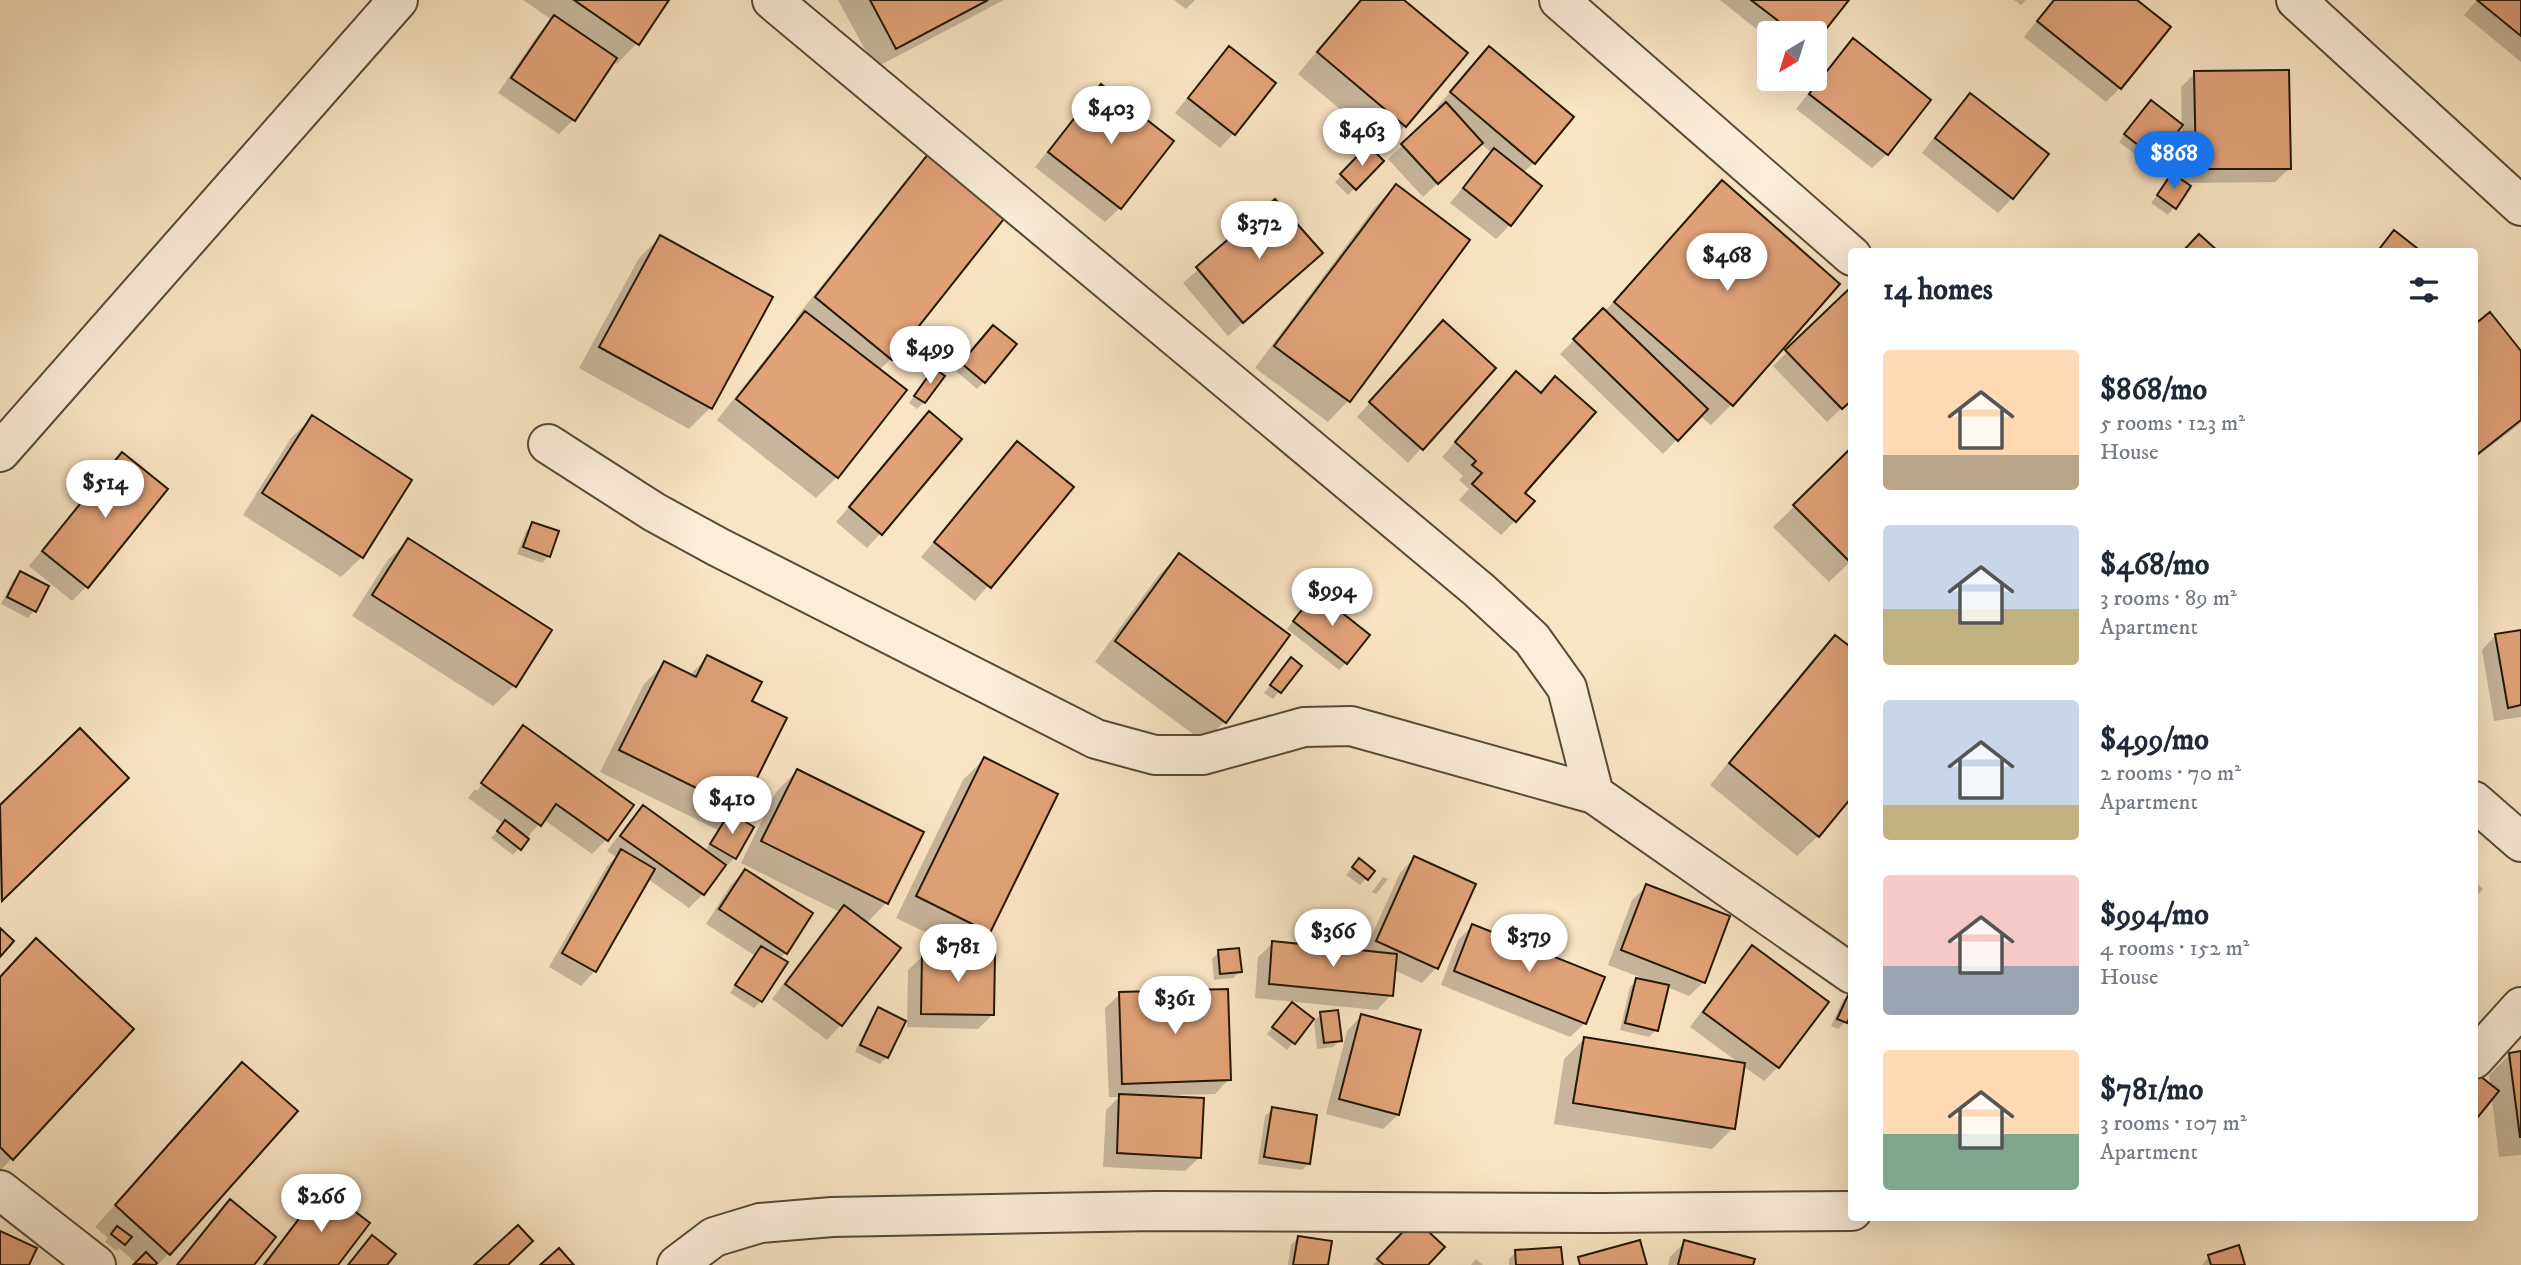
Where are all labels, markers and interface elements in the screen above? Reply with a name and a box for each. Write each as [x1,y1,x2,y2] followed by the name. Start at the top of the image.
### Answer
[1757,21,1827,91] north arrow
[1757,21,1827,91] map controls
[1070,86,1152,146] pin: $403
[1088,94,1134,123] text: $403
[1321,108,1403,168] pin: $463
[1339,116,1385,145] text: $463
[2133,132,2215,191] pin: $868
[2150,139,2198,168] text: $868
[1218,202,1300,261] pin: $372
[1237,209,1281,238] text: $372
[1686,233,1768,293] pin: $468
[1702,241,1752,270] text: $468
[2405,271,2443,309] icon: filters
[1883,272,1993,309] text: 14 homes
[889,326,971,386] pin: $499
[906,334,954,363] text: $499
[2100,372,2207,409] text: $868/mo
[1939,378,2023,462] icon: home
[2100,409,2245,438] text: 5 rooms · 123 m²
[2100,438,2158,467] text: House
[64,461,146,520] pin: $514
[82,468,128,497] text: $514
[2100,547,2209,584] text: $468/mo
[1939,553,2023,637] icon: home
[1291,568,1373,628] pin: $994
[1308,576,1356,605] text: $994
[2100,584,2237,613] text: 3 rooms · 89 m²
[2100,613,2198,642] text: Apartment
[2100,722,2209,759] text: $499/mo
[1939,728,2023,812] icon: home
[2100,759,2241,788] text: 2 rooms · 70 m²
[691,776,773,836] pin: $410
[709,784,755,813] text: $410
[2100,788,2198,817] text: Apartment
[2100,897,2209,934] text: $994/mo
[1939,903,2023,987] icon: home
[1292,909,1374,969] pin: $366
[1488,914,1570,974] pin: $379
[1310,917,1356,946] text: $366
[1507,922,1551,951] text: $379
[917,925,999,984] pin: $781
[936,932,980,961] text: $781
[2100,934,2249,963] text: 4 rooms · 152 m²
[2100,963,2158,992] text: House
[1134,976,1216,1036] pin: $361
[1154,984,1196,1013] text: $361
[2100,1072,2203,1109] text: $781/mo
[1939,1078,2023,1162] icon: home
[2100,1109,2247,1138] text: 3 rooms · 107 m²
[2100,1138,2198,1167] text: Apartment
[280,1174,362,1234] pin: $266
[297,1182,345,1211] text: $266

